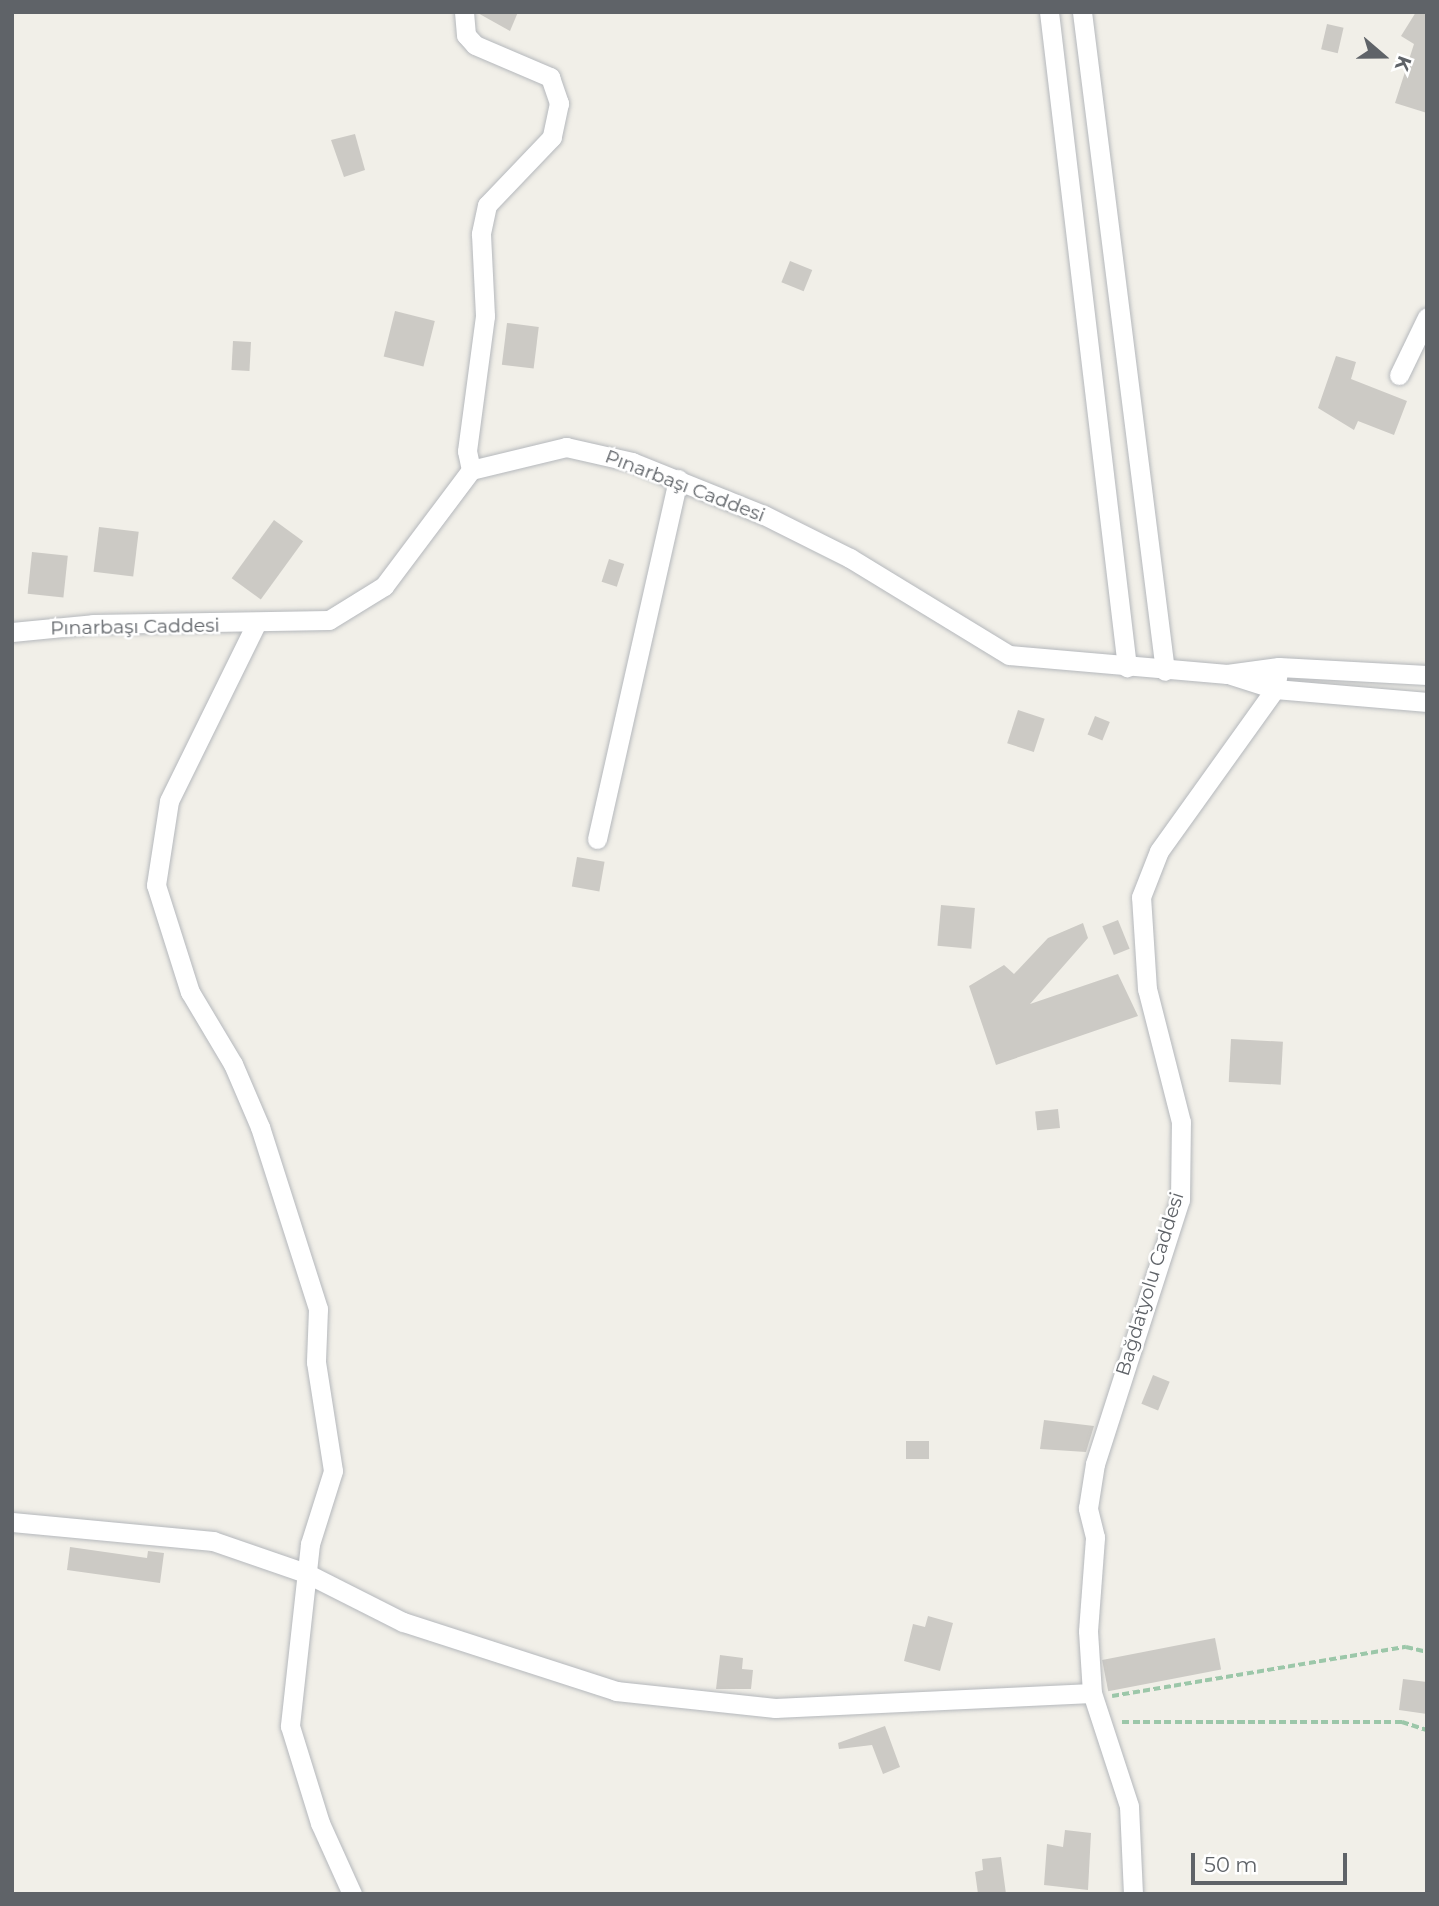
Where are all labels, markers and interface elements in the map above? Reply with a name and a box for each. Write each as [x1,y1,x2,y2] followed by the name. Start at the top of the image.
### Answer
[1348,21,1418,91] north arrow
[1390,53,1416,74] text: K
[602,445,768,527] street label: Pınarbaşı Caddesi
[50,614,220,640] street label: Pınarbaşı Caddesi
[1111,1190,1189,1378] street label: Bağdatyolu Caddesi
[1194,1840,1350,1884] scale bar
[1204,1852,1258,1877] text: 50 m

